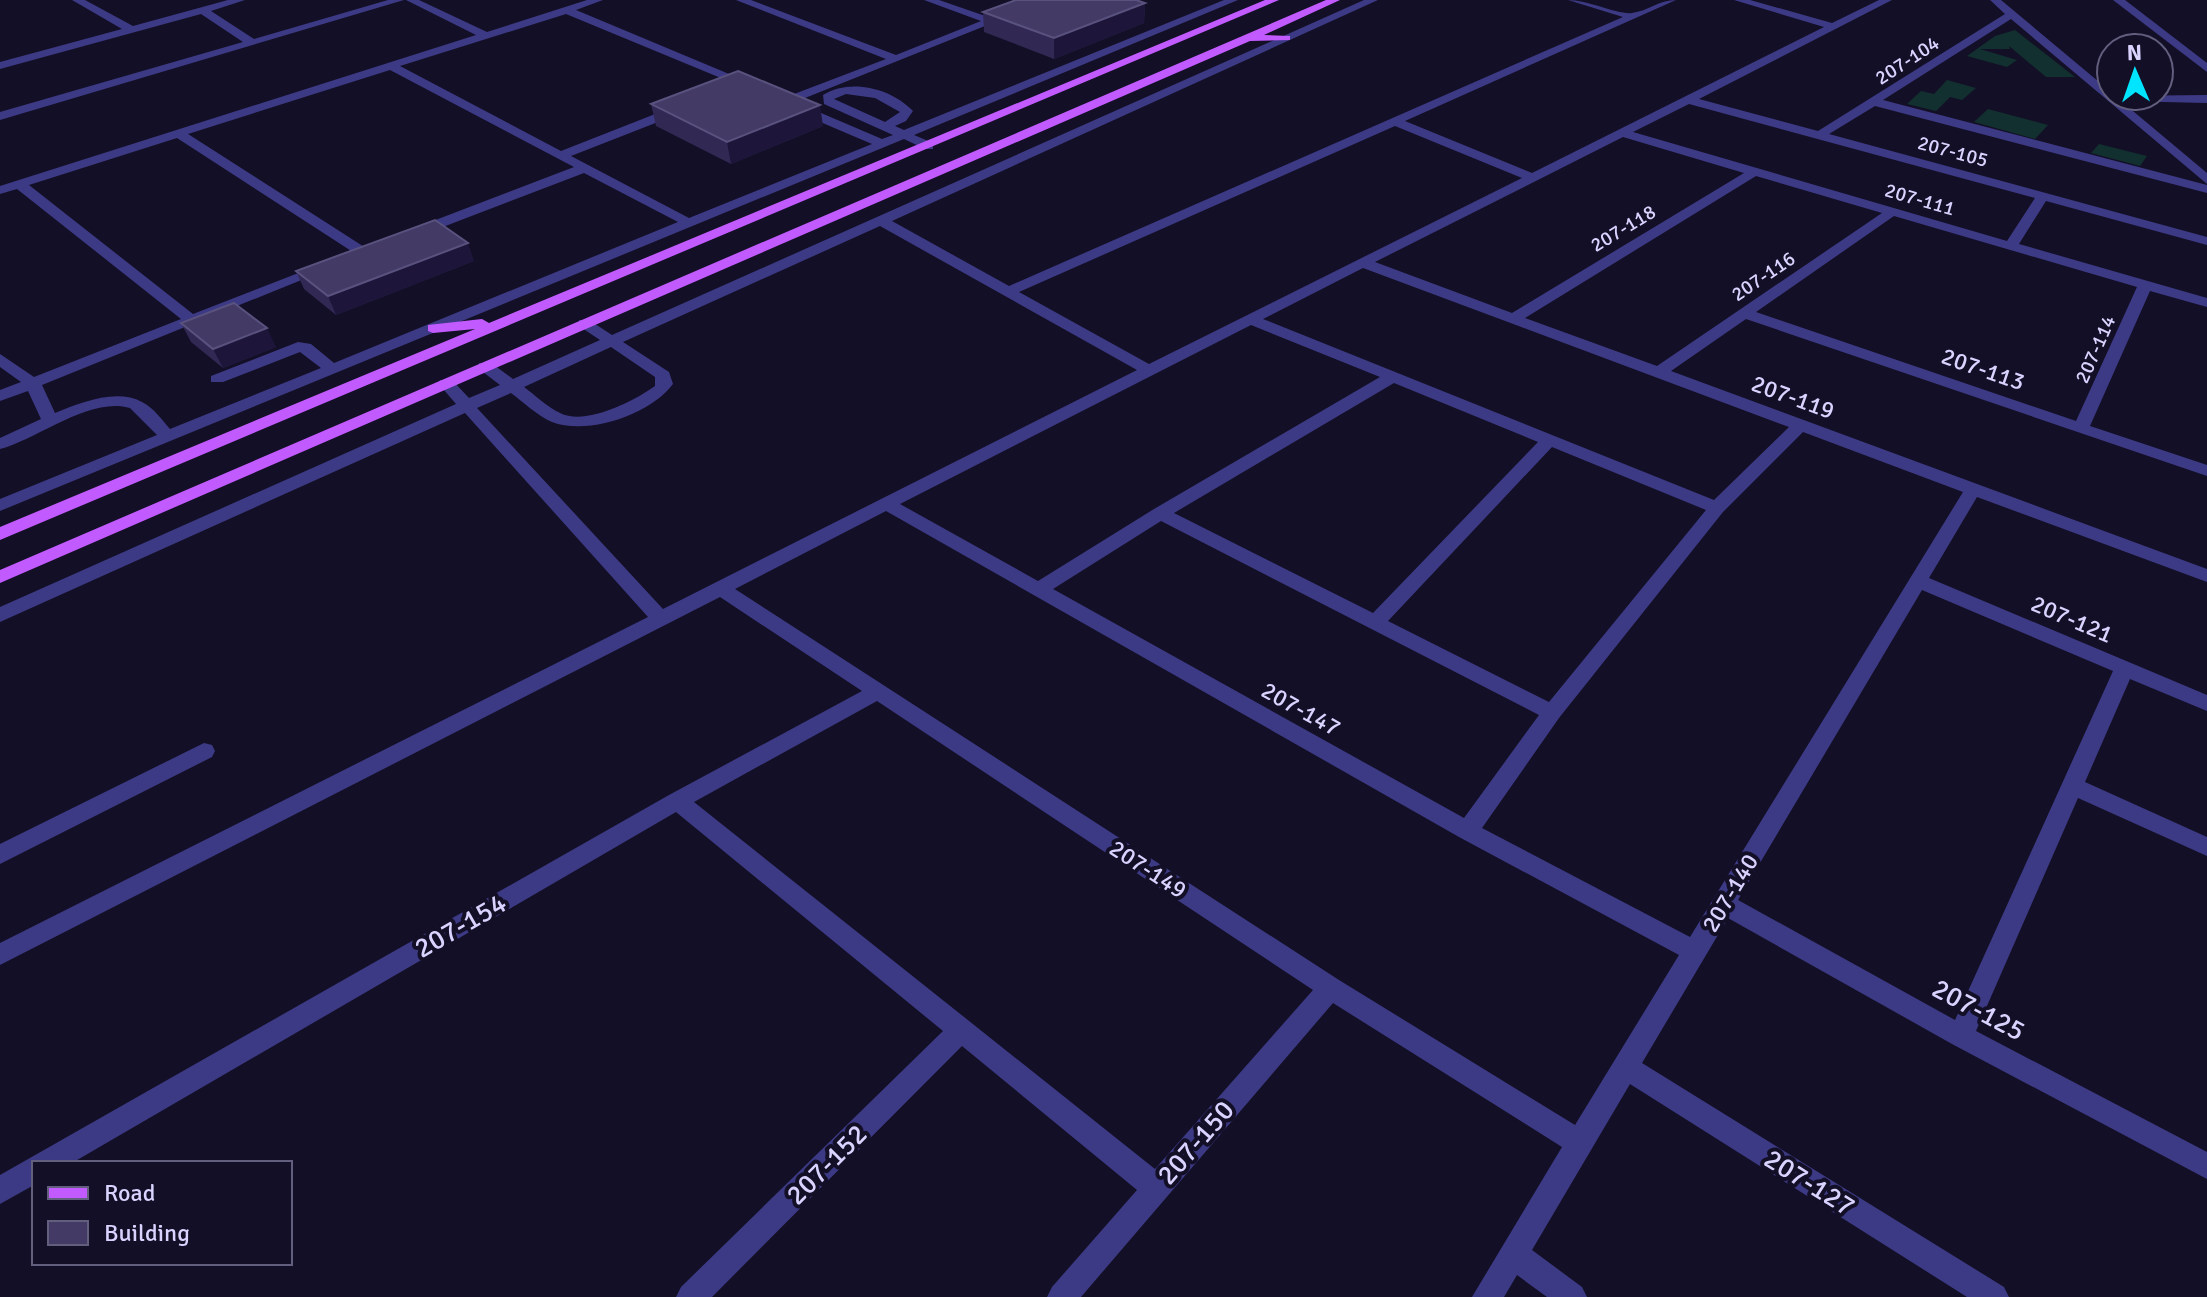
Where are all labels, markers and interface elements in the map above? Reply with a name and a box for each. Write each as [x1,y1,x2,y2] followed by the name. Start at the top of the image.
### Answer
[1870,30,1944,90] street label: 207-104
[2095,32,2175,112] north arrow
[2126,39,2142,66] text: N
[1915,130,1991,173] street label: 207-105
[1882,178,1958,221] street label: 207-111
[1586,199,1660,258] street label: 207-118
[1727,246,1800,307] street label: 207-116
[2069,311,2122,387] street label: 207-114
[1937,341,2029,397] street label: 207-113
[1747,368,1839,426] street label: 207-119
[2026,588,2118,650] street label: 207-121
[1256,675,1346,743] street label: 207-147
[1104,833,1192,905] street label: 207-149
[1695,848,1765,938] street label: 207-140
[408,886,513,966] street label: 207-154
[1926,971,2031,1048] street label: 207-125
[1150,1094,1242,1192] street label: 207-150
[779,1117,874,1212] street label: 207-152
[1758,1142,1861,1224] street label: 207-127
[32,1161,292,1265] legend
[104,1178,155,1208] text: Road
[104,1218,190,1248] text: Building

